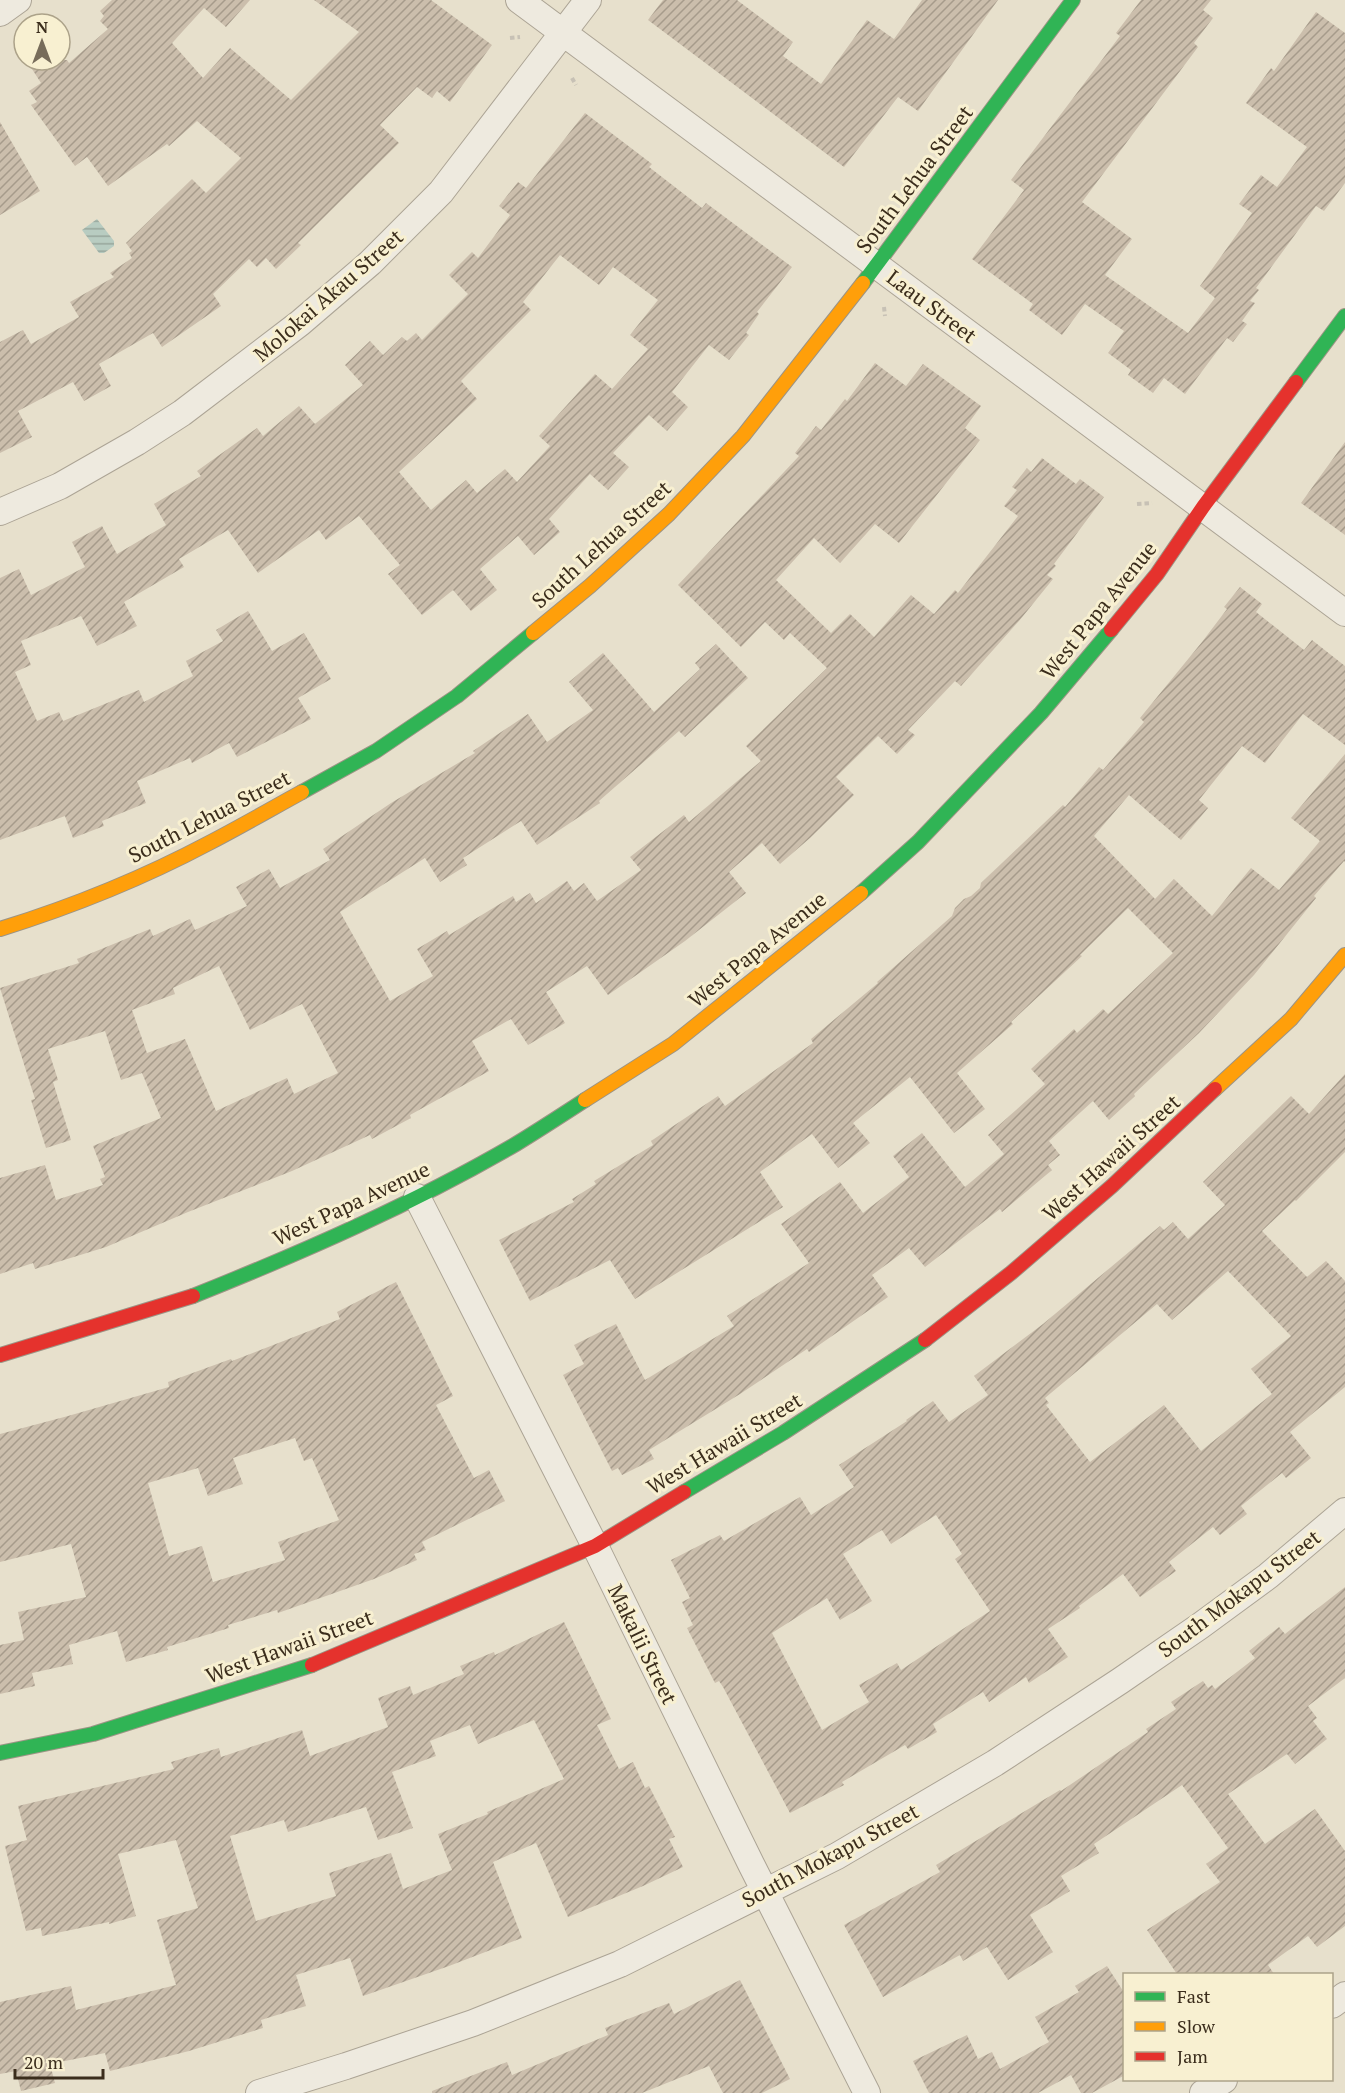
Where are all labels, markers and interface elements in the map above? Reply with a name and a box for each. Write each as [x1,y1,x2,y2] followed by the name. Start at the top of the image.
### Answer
[12,12,72,72] north arrow
[36,16,48,38] text: N
[849,99,979,259] street label: South Lehua Street
[247,222,409,368] street label: Molokai Akau Street
[881,263,983,349] street label: Laau Street
[525,474,677,614] street label: South Lehua Street
[1034,535,1162,685] street label: West Papa Avenue
[123,763,295,869] street label: South Lehua Street
[682,885,832,1013] street label: West Papa Avenue
[1036,1087,1186,1226] street label: West Hawaii Street
[268,1154,434,1252] street label: West Papa Avenue
[641,1385,807,1500] street label: West Hawaii Street
[1152,1523,1326,1663] street label: South Mokapu Street
[602,1579,684,1709] street label: Makalii Street
[201,1603,377,1689] street label: West Hawaii Street
[737,1796,923,1913] street label: South Mokapu Street
[1123,1973,1333,2081] legend
[1177,1984,1211,2008] text: Fast
[1177,2014,1216,2038] text: Slow
[15,2042,104,2080] scale bar
[1177,2044,1208,2068] text: Jam
[24,2050,64,2074] text: 20 m

